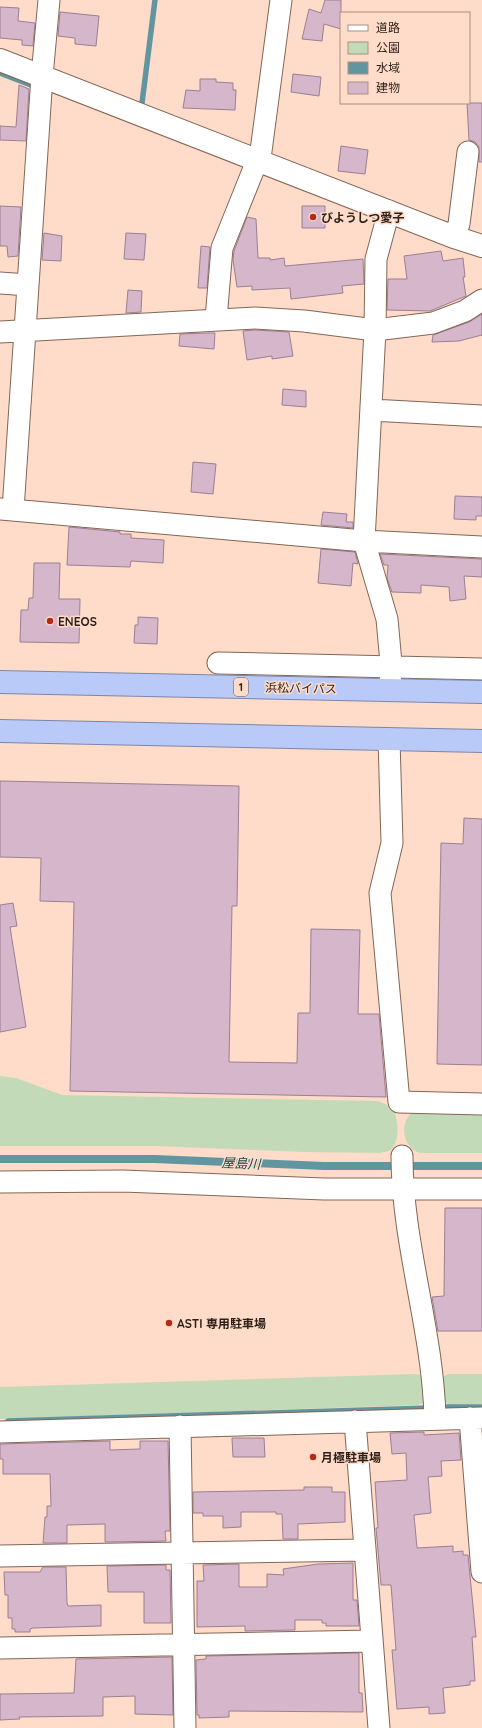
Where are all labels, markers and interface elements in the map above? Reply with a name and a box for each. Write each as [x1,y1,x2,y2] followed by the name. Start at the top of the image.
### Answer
[340,12,470,104] legend
[376,20,400,35] text: 道路
[376,40,400,55] text: 公園
[376,60,400,75] text: 水域
[376,80,400,95] text: 建物
[321,210,404,225] place label: びようしつ愛子
[308,212,318,222] marker: びようしつ愛子
[58,614,97,629] place label: ENEOS
[45,616,55,626] marker: ENEOS
[234,678,248,696] road number: 1
[265,680,337,696] street label: 浜松バイパス
[221,1154,263,1172] water label: 屋島川
[177,1316,266,1331] place label: ASTI 専用駐車場
[164,1318,174,1328] marker: ASTI 専用駐車場
[321,1450,381,1465] place label: 月極駐車場
[308,1452,318,1462] marker: 月極駐車場

